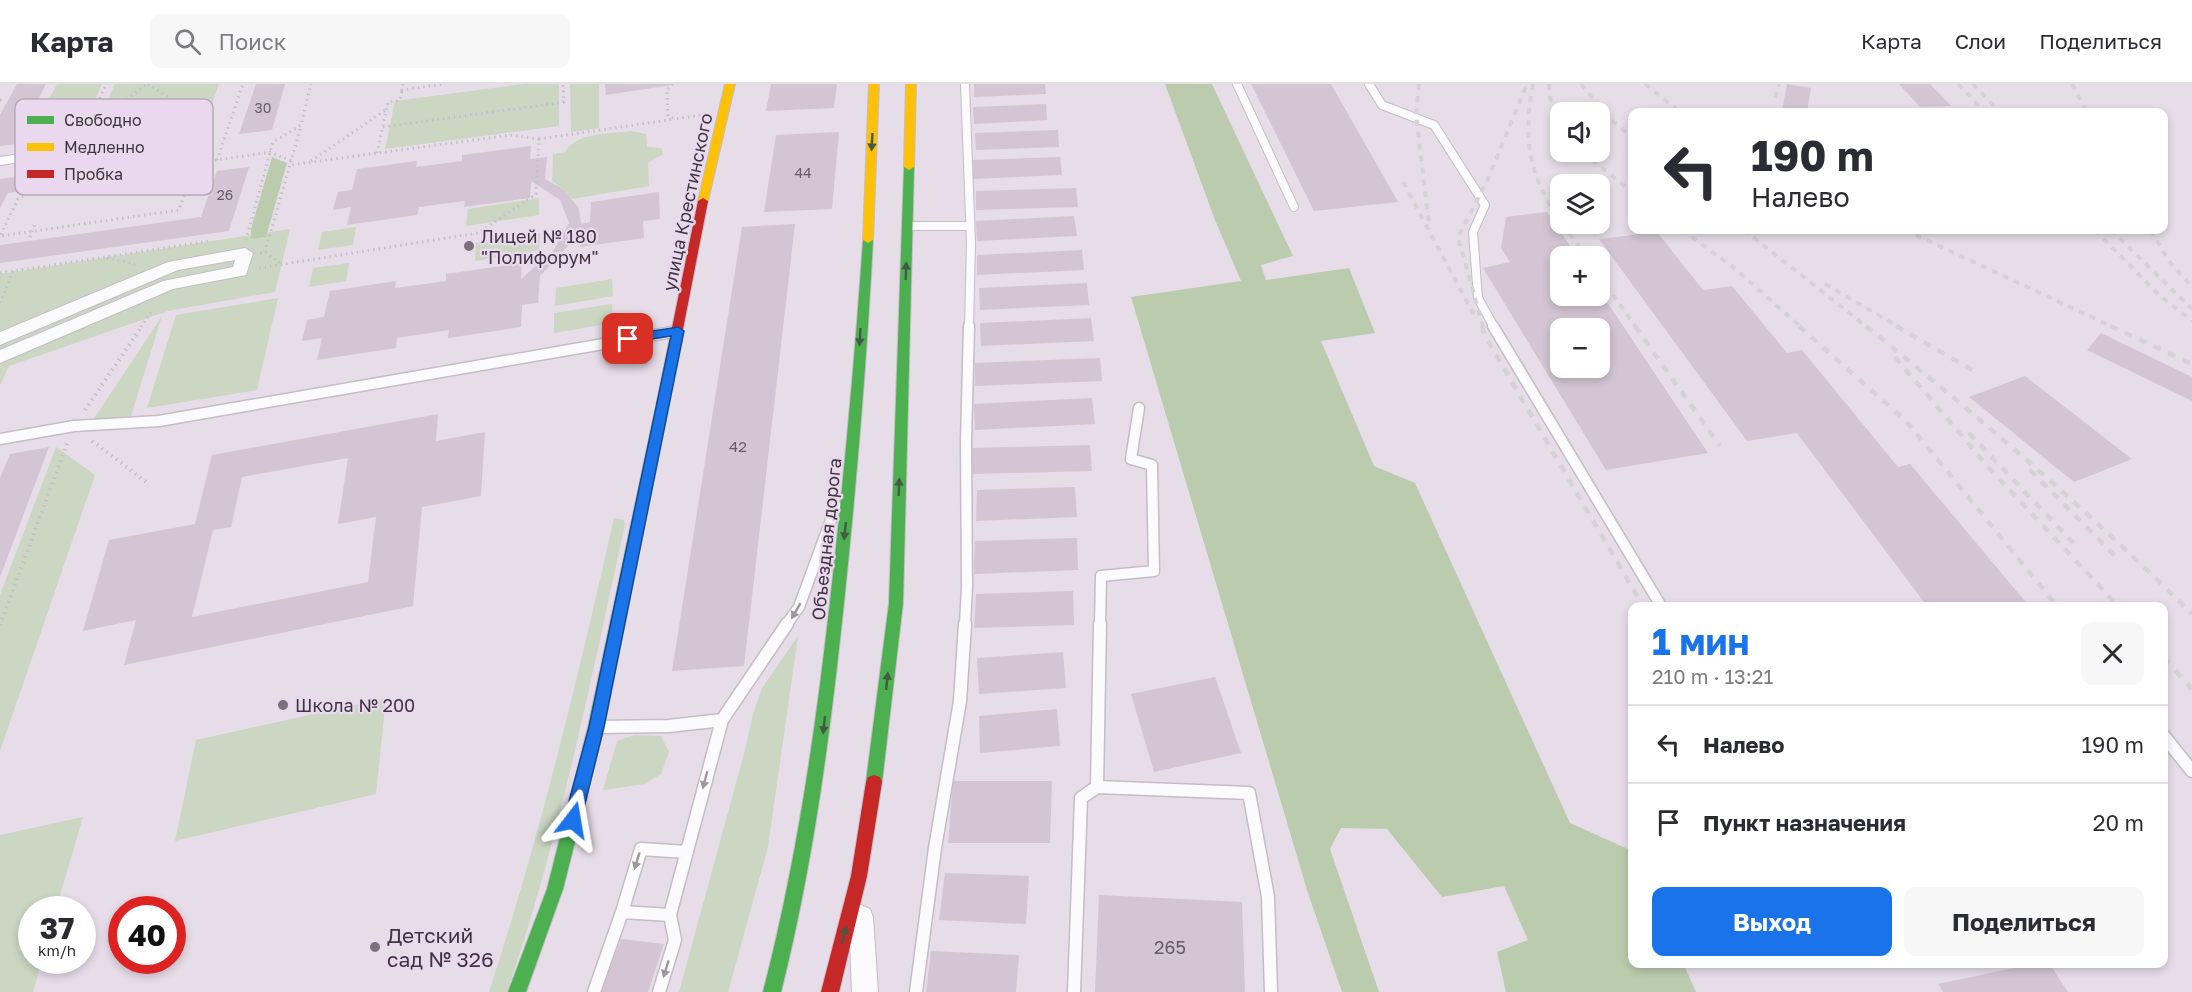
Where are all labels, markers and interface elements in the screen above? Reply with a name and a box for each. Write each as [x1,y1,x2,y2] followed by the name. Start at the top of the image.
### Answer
[150,14,570,68] search box
[30,25,114,58] text: Карта
[171,25,204,58] icon: search
[219,28,286,55] text: Поиск
[1861,28,1922,54] text: Карта
[1955,28,2006,54] text: Слои
[2039,28,2162,54] text: Поделиться
[15,99,213,195] legend
[255,99,271,116] house number: 30
[1550,102,1610,378] map controls
[1550,102,1610,162] button: sound
[64,110,142,130] text: Свободно
[657,111,717,293] street label: улица Крестинского
[1751,130,1874,180] text: 190 m
[1652,132,1730,210] icon: left
[867,133,877,152] one-way arrow
[64,137,145,157] text: Медленно
[64,164,123,184] text: Пробка
[794,164,812,181] house number: 44
[1550,174,1610,234] button: layers
[1751,181,1850,213] text: Налево
[217,186,233,203] house number: 26
[481,225,599,268] place label: Лицей № 180 "Полифорум"
[462,239,476,253] marker: Лицей № 180 "Полифорум"
[1550,246,1610,306] button: +
[901,261,910,280] one-way arrow
[602,313,653,364] pin
[1550,318,1610,378] button: −
[611,322,644,355] icon: arrive
[855,328,865,347] one-way arrow
[729,437,747,455] house number: 42
[807,457,845,621] street label: Объездная дорога
[894,477,904,496] one-way arrow
[840,522,850,541] one-way arrow
[791,603,802,619] one-way arrow
[1652,620,1749,663] text: 1 мин
[2081,622,2144,685] button: close
[1652,664,1773,688] text: 210 m · 13:21
[882,671,892,690] one-way arrow
[295,694,415,716] place label: Школа № 200
[276,698,290,712] marker: Школа № 200
[819,716,828,735] one-way arrow
[1652,728,1685,761] icon: left
[1703,731,1785,758] text: Налево
[2081,731,2144,758] text: 190 m
[700,771,710,789] one-way arrow
[541,788,605,852] position arrow
[1652,806,1685,839] icon: arrive
[1703,809,1906,836] text: Пункт назначения
[2093,809,2144,836] text: 20 m
[632,852,641,870] one-way arrow
[1652,887,1892,956] button: Выход
[1904,887,2144,956] button: Поделиться
[108,896,186,974] speed limit sign: 40
[40,910,74,946] text: 37
[387,922,494,972] place label: Детский сад № 326
[840,926,850,944] one-way arrow
[1154,936,1186,958] house number: 265
[368,940,382,954] marker: Детский сад № 326
[38,941,76,959] text: km/h
[661,960,670,978] one-way arrow

